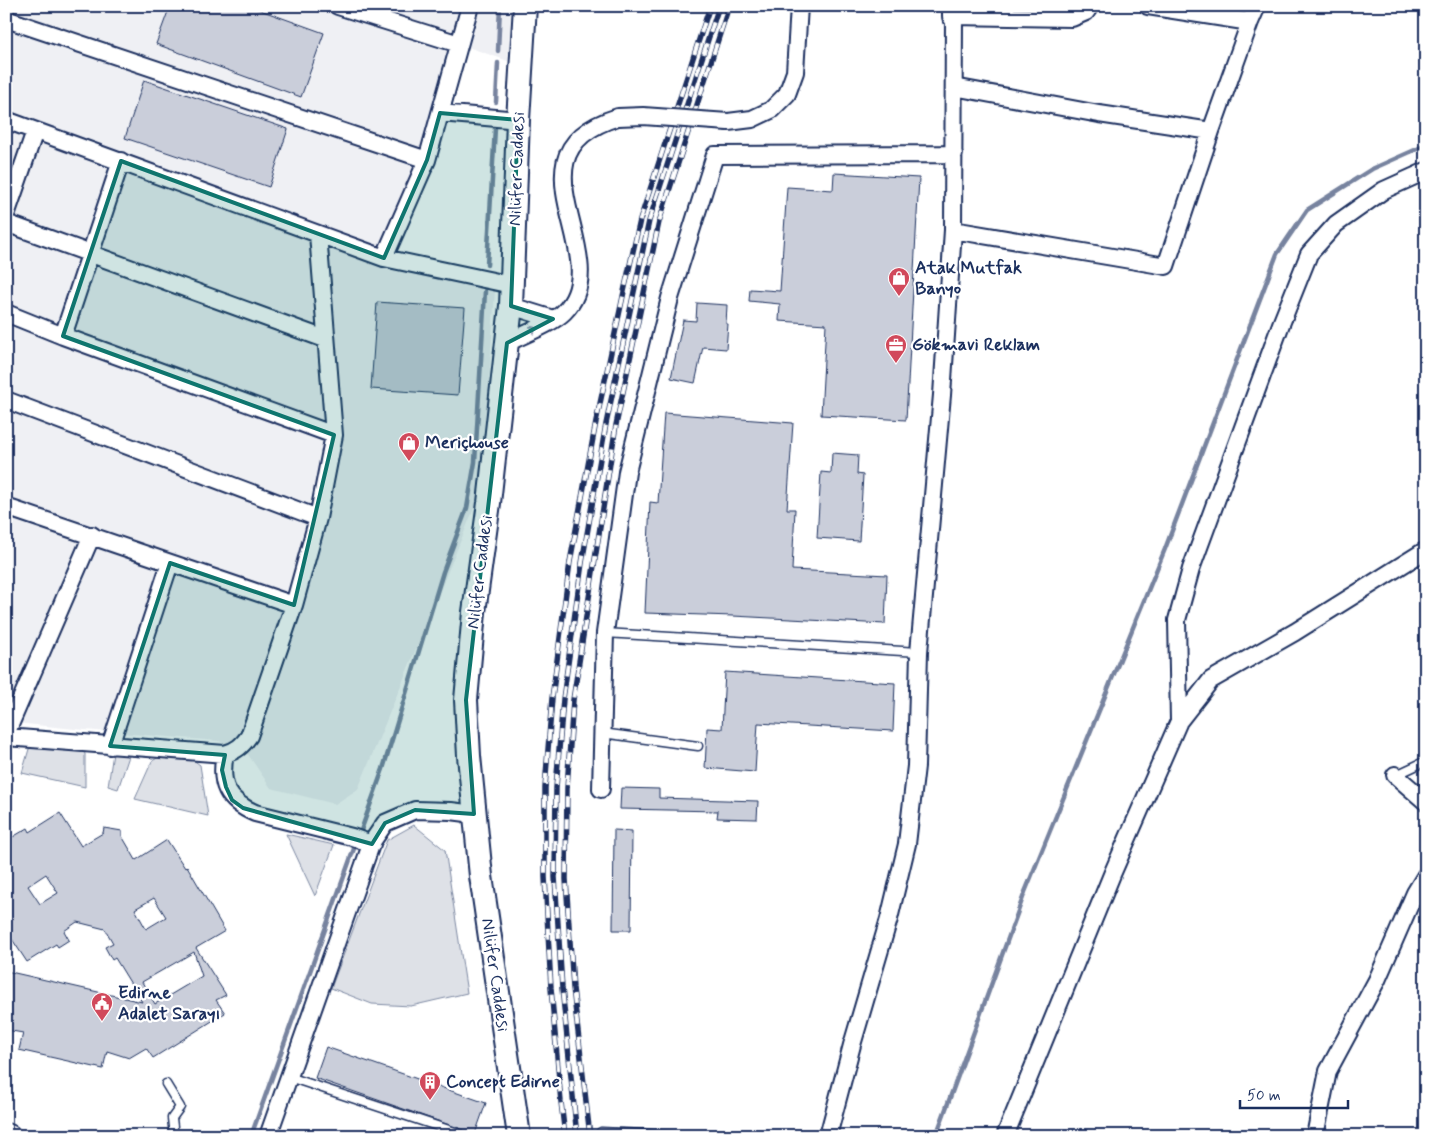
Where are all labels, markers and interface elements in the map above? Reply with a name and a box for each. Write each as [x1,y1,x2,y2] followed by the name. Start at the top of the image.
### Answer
[503,111,531,227] street label: Nilüfer Caddesi
[915,256,1022,301] place label: Atak Mutfak Banyo
[887,266,911,297] shop icon: Atak Mutfak Banyo
[522,326,537,335] one-way arrow
[884,333,908,364] office icon: Gökmavi Reklam
[912,333,1040,357] place label: Gökmavi Reklam
[397,431,421,462] shop icon: Meriçhouse
[425,431,509,455] place label: Meriçhouse
[461,514,499,630] street label: Nilüfer Caddesi
[475,917,515,1033] street label: Nilüfer Caddesi
[118,981,221,1026] place label: Edirne Adalet Sarayı
[90,991,114,1022] public building icon: Edirne Adalet Sarayı
[418,1070,442,1101] building icon: Concept Edirne
[446,1070,560,1094] place label: Concept Edirne
[1240,1077,1347,1109] scale bar
[1247,1086,1281,1106] text: 50 m

